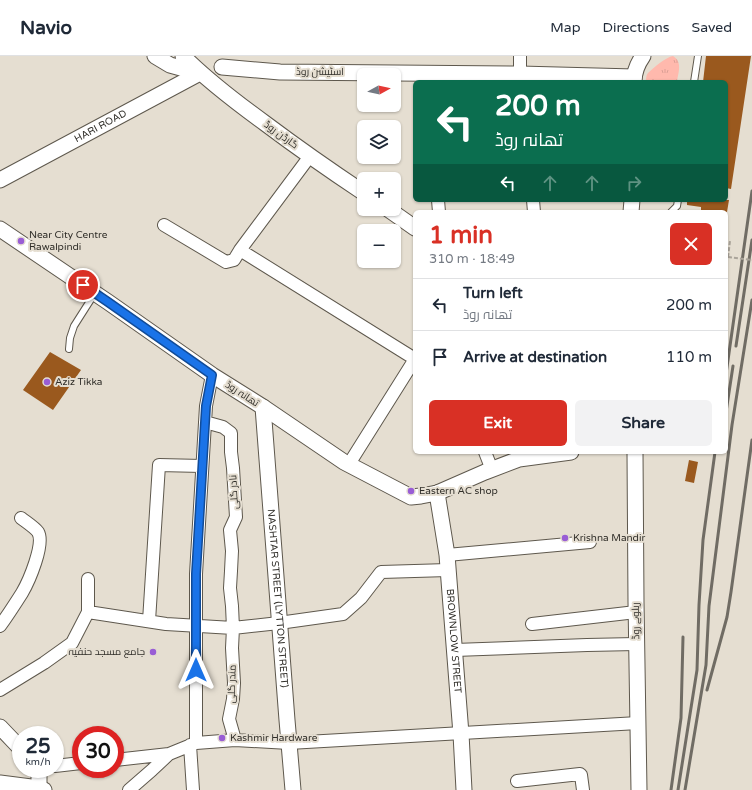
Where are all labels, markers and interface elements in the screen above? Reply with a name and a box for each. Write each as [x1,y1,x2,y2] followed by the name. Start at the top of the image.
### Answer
[20,17,72,39] text: Navio
[550,19,581,36] text: Map
[603,19,670,36] text: Directions
[692,19,732,36] text: Saved
[296,66,344,78] street label: اسٹیشن روڈ
[357,68,401,112] north arrow
[357,68,401,268] map controls
[495,89,581,123] text: 200 m
[429,96,481,148] icon: left
[72,107,129,145] street label: HARI ROAD
[262,119,300,151] street label: گارڈن روڈ
[357,120,401,164] button: layers
[495,129,563,151] text: تھانہ روڈ
[357,172,401,216] button: +
[497,172,519,194] icon: left
[539,172,561,194] icon: ahead
[581,172,603,194] icon: ahead
[623,172,645,194] icon: right
[429,221,493,250] text: 1 min
[670,223,712,265] button: close
[357,224,401,268] button: −
[29,229,108,253] place label: Near City Centre Rawalpindi
[16,236,26,246] marker: Near City Centre Rawalpindi
[429,251,515,267] text: 310 m · 18:49
[66,268,100,302] pin
[72,274,94,296] icon: arrive
[463,284,523,302] text: Turn left
[429,294,451,316] icon: left
[666,296,712,314] text: 200 m
[463,307,512,323] text: تھانہ روڈ
[429,346,451,368] icon: arrive
[463,348,607,366] text: Arrive at destination
[666,348,712,366] text: 110 m
[55,376,102,388] place label: Aziz Tikka
[42,377,52,387] marker: Aziz Tikka
[223,379,261,409] street label: تھانہ روڈ
[429,400,567,446] button: Exit
[575,400,712,446] button: Share
[227,475,241,509] street label: نادر گلی
[419,485,498,497] place label: Eastern AC shop
[406,486,416,496] marker: Eastern AC shop
[265,509,291,688] street label: NASHTAR STREET (LYTTON STREET)
[573,532,645,544] place label: Krishna Mandir
[560,533,570,543] marker: Krishna Mandir
[444,588,464,694] street label: BROWNLOW STREET
[630,602,642,640] street label: ریلوے روڈ
[69,646,145,658] place label: جامع مسجد حنفیہ
[148,647,158,657] marker: جامع مسجد حنفیہ
[175,649,217,691] position arrow
[225,664,239,704] street label: مندر گلی
[72,726,124,778] speed limit sign: 30
[230,732,318,744] place label: Kashmir Hardware
[217,733,227,743] marker: Kashmir Hardware
[25,735,51,759] text: 25
[25,756,51,768] text: km/h

